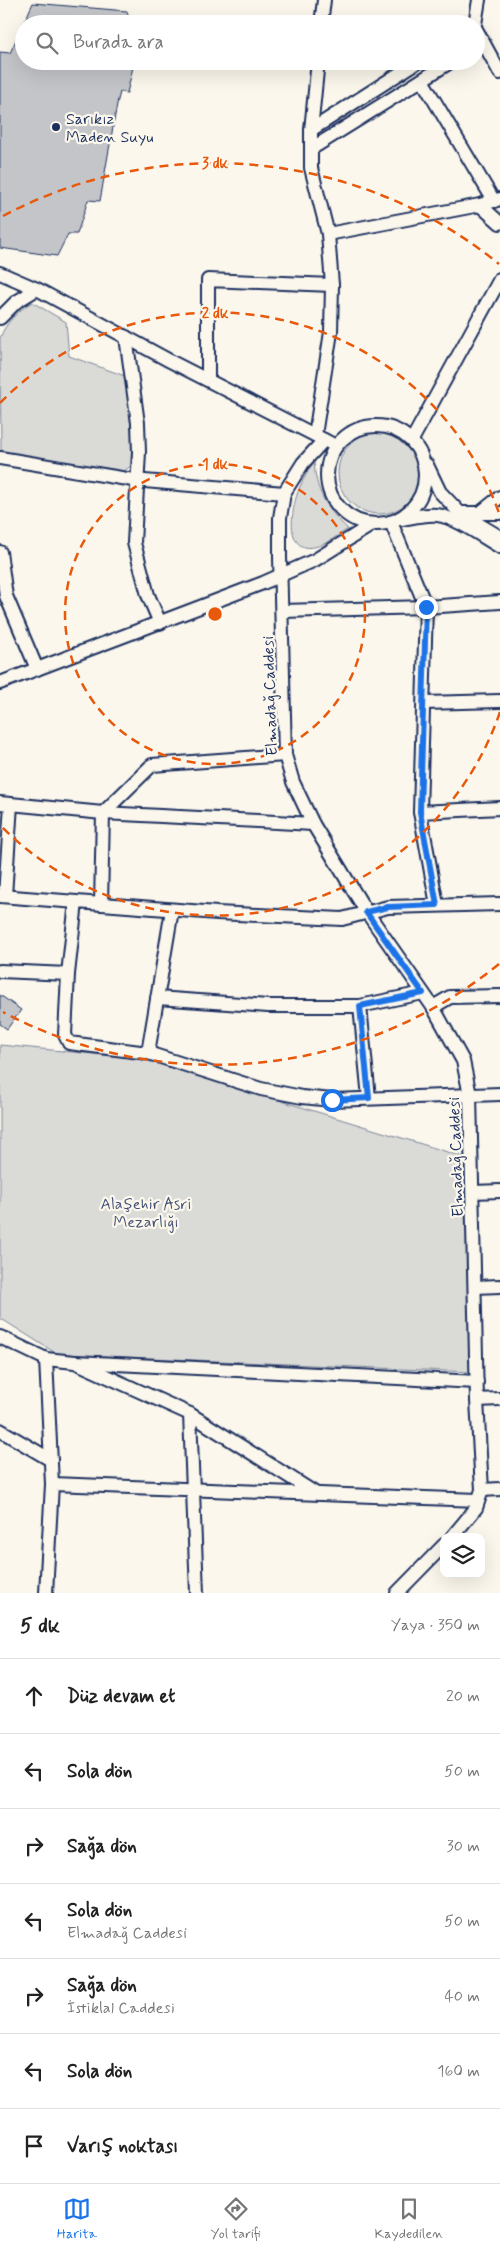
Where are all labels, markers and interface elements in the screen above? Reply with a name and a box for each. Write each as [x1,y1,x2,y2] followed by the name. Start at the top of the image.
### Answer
[15,15,485,70] search box
[33,29,61,57] icon: search
[73,30,164,55] text: Burada ara
[66,109,153,148] place label: Sarıkız Maden Suyu
[50,121,62,133] marker: Sarıkız Maden Suyu
[202,154,229,174] text: 3 dk
[202,304,229,324] text: 2 dk
[202,455,229,475] text: 1 dk
[415,596,438,619] route end
[206,605,224,623] centre of rings
[258,635,283,756] street label: Elmadağ Caddesi
[321,1089,344,1112] route start
[444,1096,469,1217] street label: Elmadağ Caddesi
[100,1194,192,1233] park label: Alaşehir Asri Mezarlığı
[440,1533,485,1578] map controls
[440,1533,485,1578] button: layers
[20,1612,60,1640] text: 5 dk
[391,1615,480,1636] text: Yaya · 350 m
[20,1682,48,1710] icon: ahead
[67,1684,175,1709] text: Düz devam et
[446,1686,480,1707] text: 20 m
[20,1757,48,1785] icon: left
[67,1759,132,1784] text: Sola dön
[444,1761,480,1782] text: 50 m
[20,1832,48,1860] icon: right
[67,1834,137,1859] text: Sağa dön
[447,1836,480,1857] text: 30 m
[67,1898,132,1923] text: Sola dön
[20,1907,48,1935] icon: left
[444,1911,480,1932] text: 50 m
[67,1923,187,1944] text: Elmadağ Caddesi
[67,1973,137,1998] text: Sağa dön
[20,1982,48,2010] icon: right
[444,1986,480,2007] text: 40 m
[67,1998,175,2019] text: İstiklal Caddesi
[20,2057,48,2085] icon: left
[67,2059,132,2084] text: Sola dön
[437,2061,480,2082] text: 160 m
[20,2132,48,2160] icon: arrive
[67,2134,178,2159] text: Varış noktası
[57,2195,97,2243] tab: Harita
[211,2195,261,2243] tab: Yol tarifi
[374,2195,443,2243] tab: Kaydedilen

